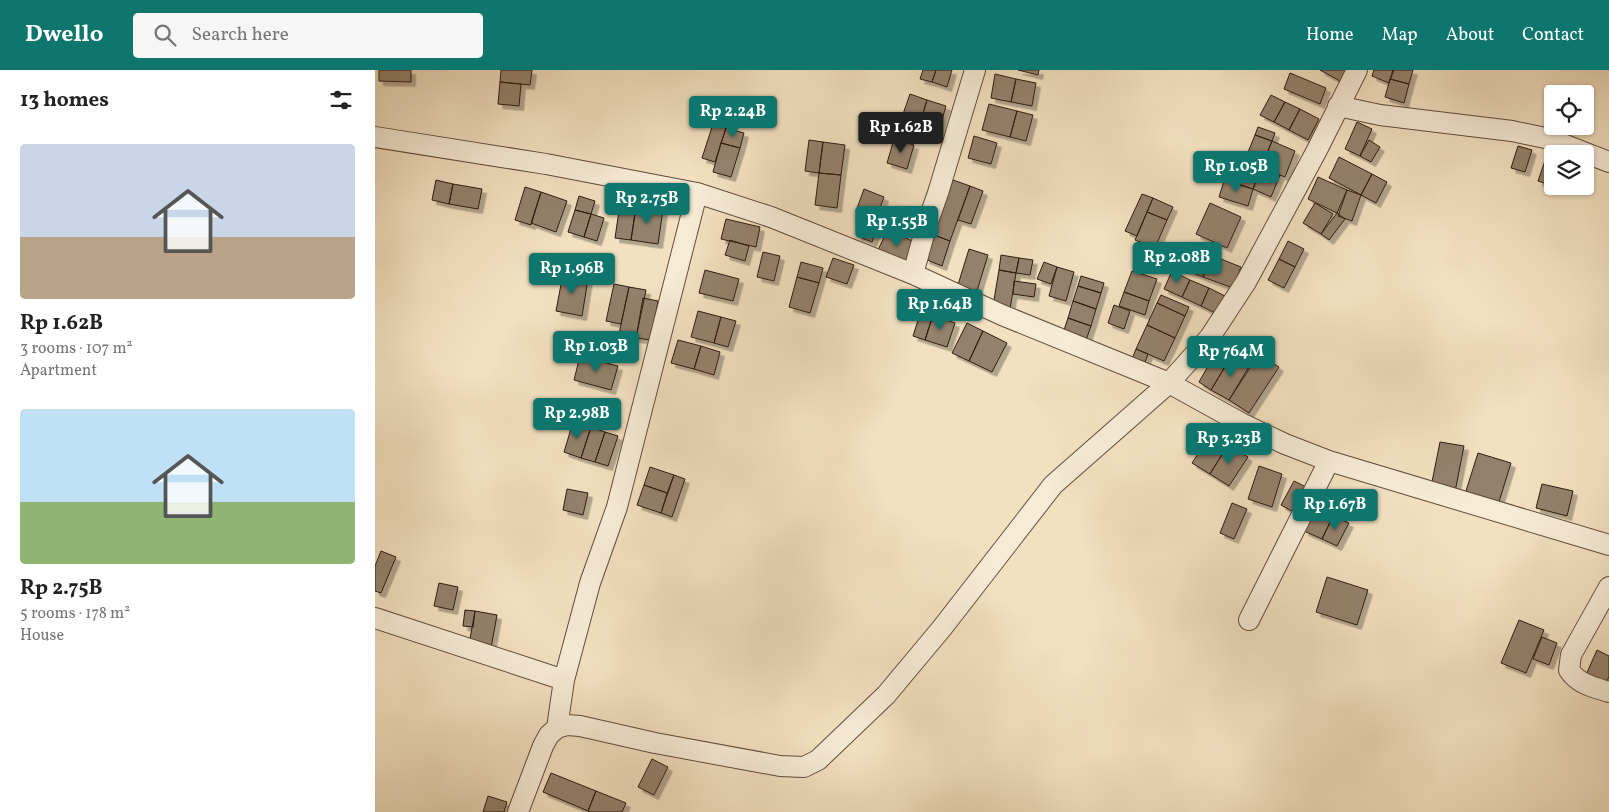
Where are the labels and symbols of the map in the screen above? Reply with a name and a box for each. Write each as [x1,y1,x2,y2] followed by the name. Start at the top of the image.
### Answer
[681,96,785,138] pin: Rp 2.24B
[849,112,953,154] pin: Rp 1.62B
[1184,150,1288,193] pin: Rp 1.05B
[595,182,699,225] pin: Rp 2.75B
[845,206,949,248] pin: Rp 1.55B
[1125,242,1229,284] pin: Rp 2.08B
[520,252,624,295] pin: Rp 1.96B
[888,288,992,331] pin: Rp 1.64B
[544,330,648,373] pin: Rp 1.03B
[1185,336,1277,378] pin: Rp 764M
[525,398,629,440] pin: Rp 2.98B
[1177,422,1281,465] pin: Rp 3.23B
[1283,488,1387,531] pin: Rp 1.67B

